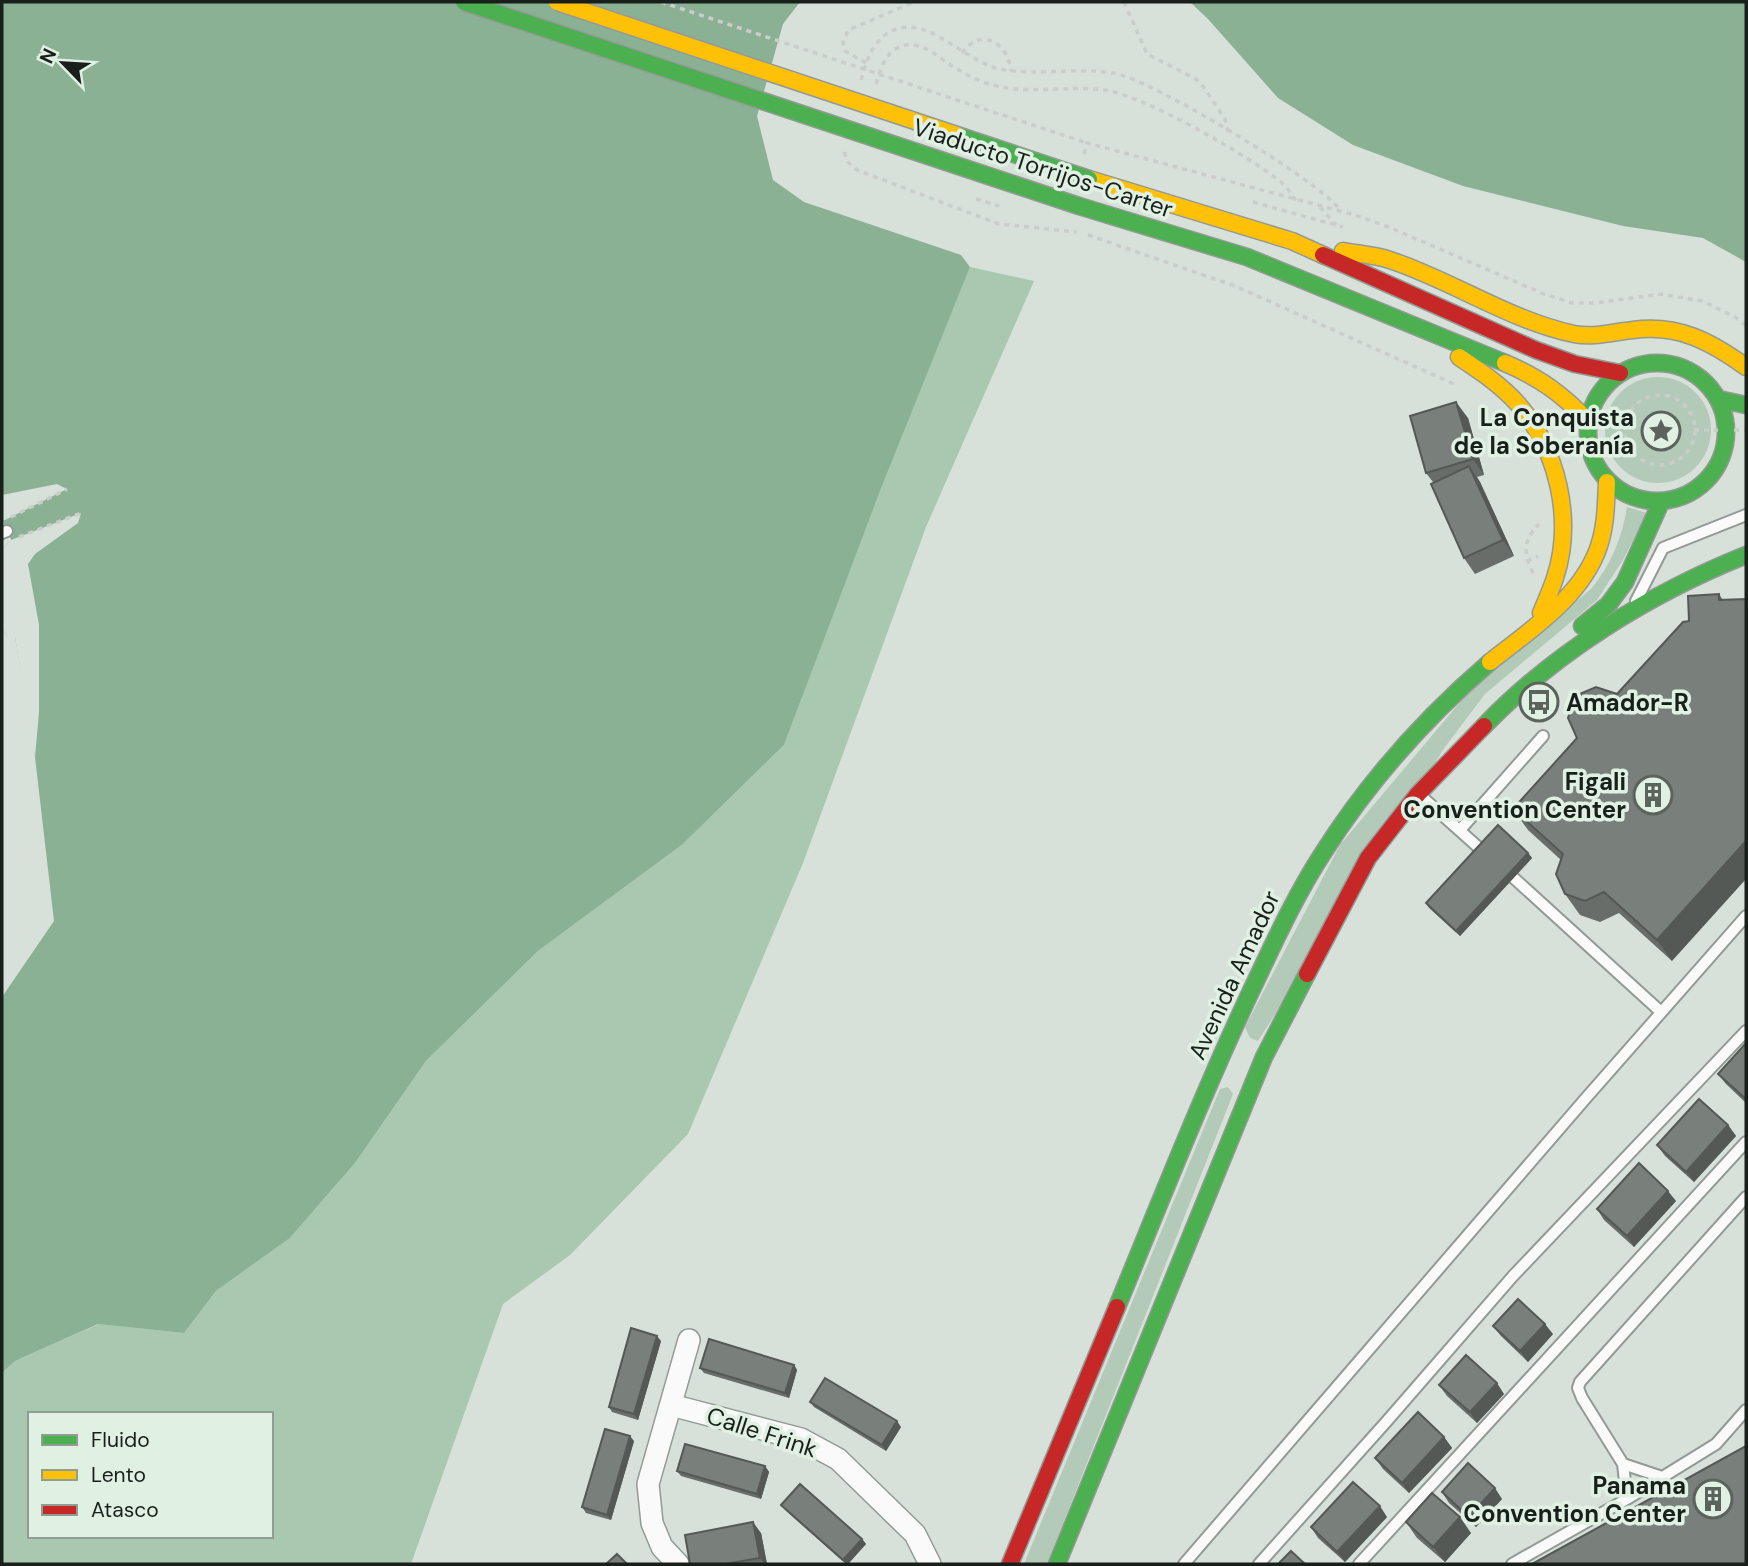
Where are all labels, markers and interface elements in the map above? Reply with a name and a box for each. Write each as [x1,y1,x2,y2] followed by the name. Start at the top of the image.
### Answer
[28,28,98,98] north arrow
[34,44,62,68] text: N
[909,111,1177,225] street label: Viaducto Torrijos-Carter
[1454,402,1634,461] place label: La Conquista de la Soberanía
[1640,410,1682,452] place icon: La Conquista de la Soberanía
[1518,681,1560,723] bus stop icon: Amador-R
[1566,687,1689,718] place label: Amador-R
[1403,766,1626,825] place label: Figali Convention Center
[1632,774,1674,816] building icon: Figali Convention Center
[1181,885,1287,1064] street label: Avenida Amador
[703,1400,821,1464] street label: Calle Frink
[28,1412,273,1538] legend
[91,1426,150,1454] text: Fluido
[91,1461,146,1489] text: Lento
[1463,1470,1686,1529] place label: Panama Convention Center
[1692,1478,1734,1520] building icon: Panama Convention Center
[91,1496,159,1524] text: Atasco

